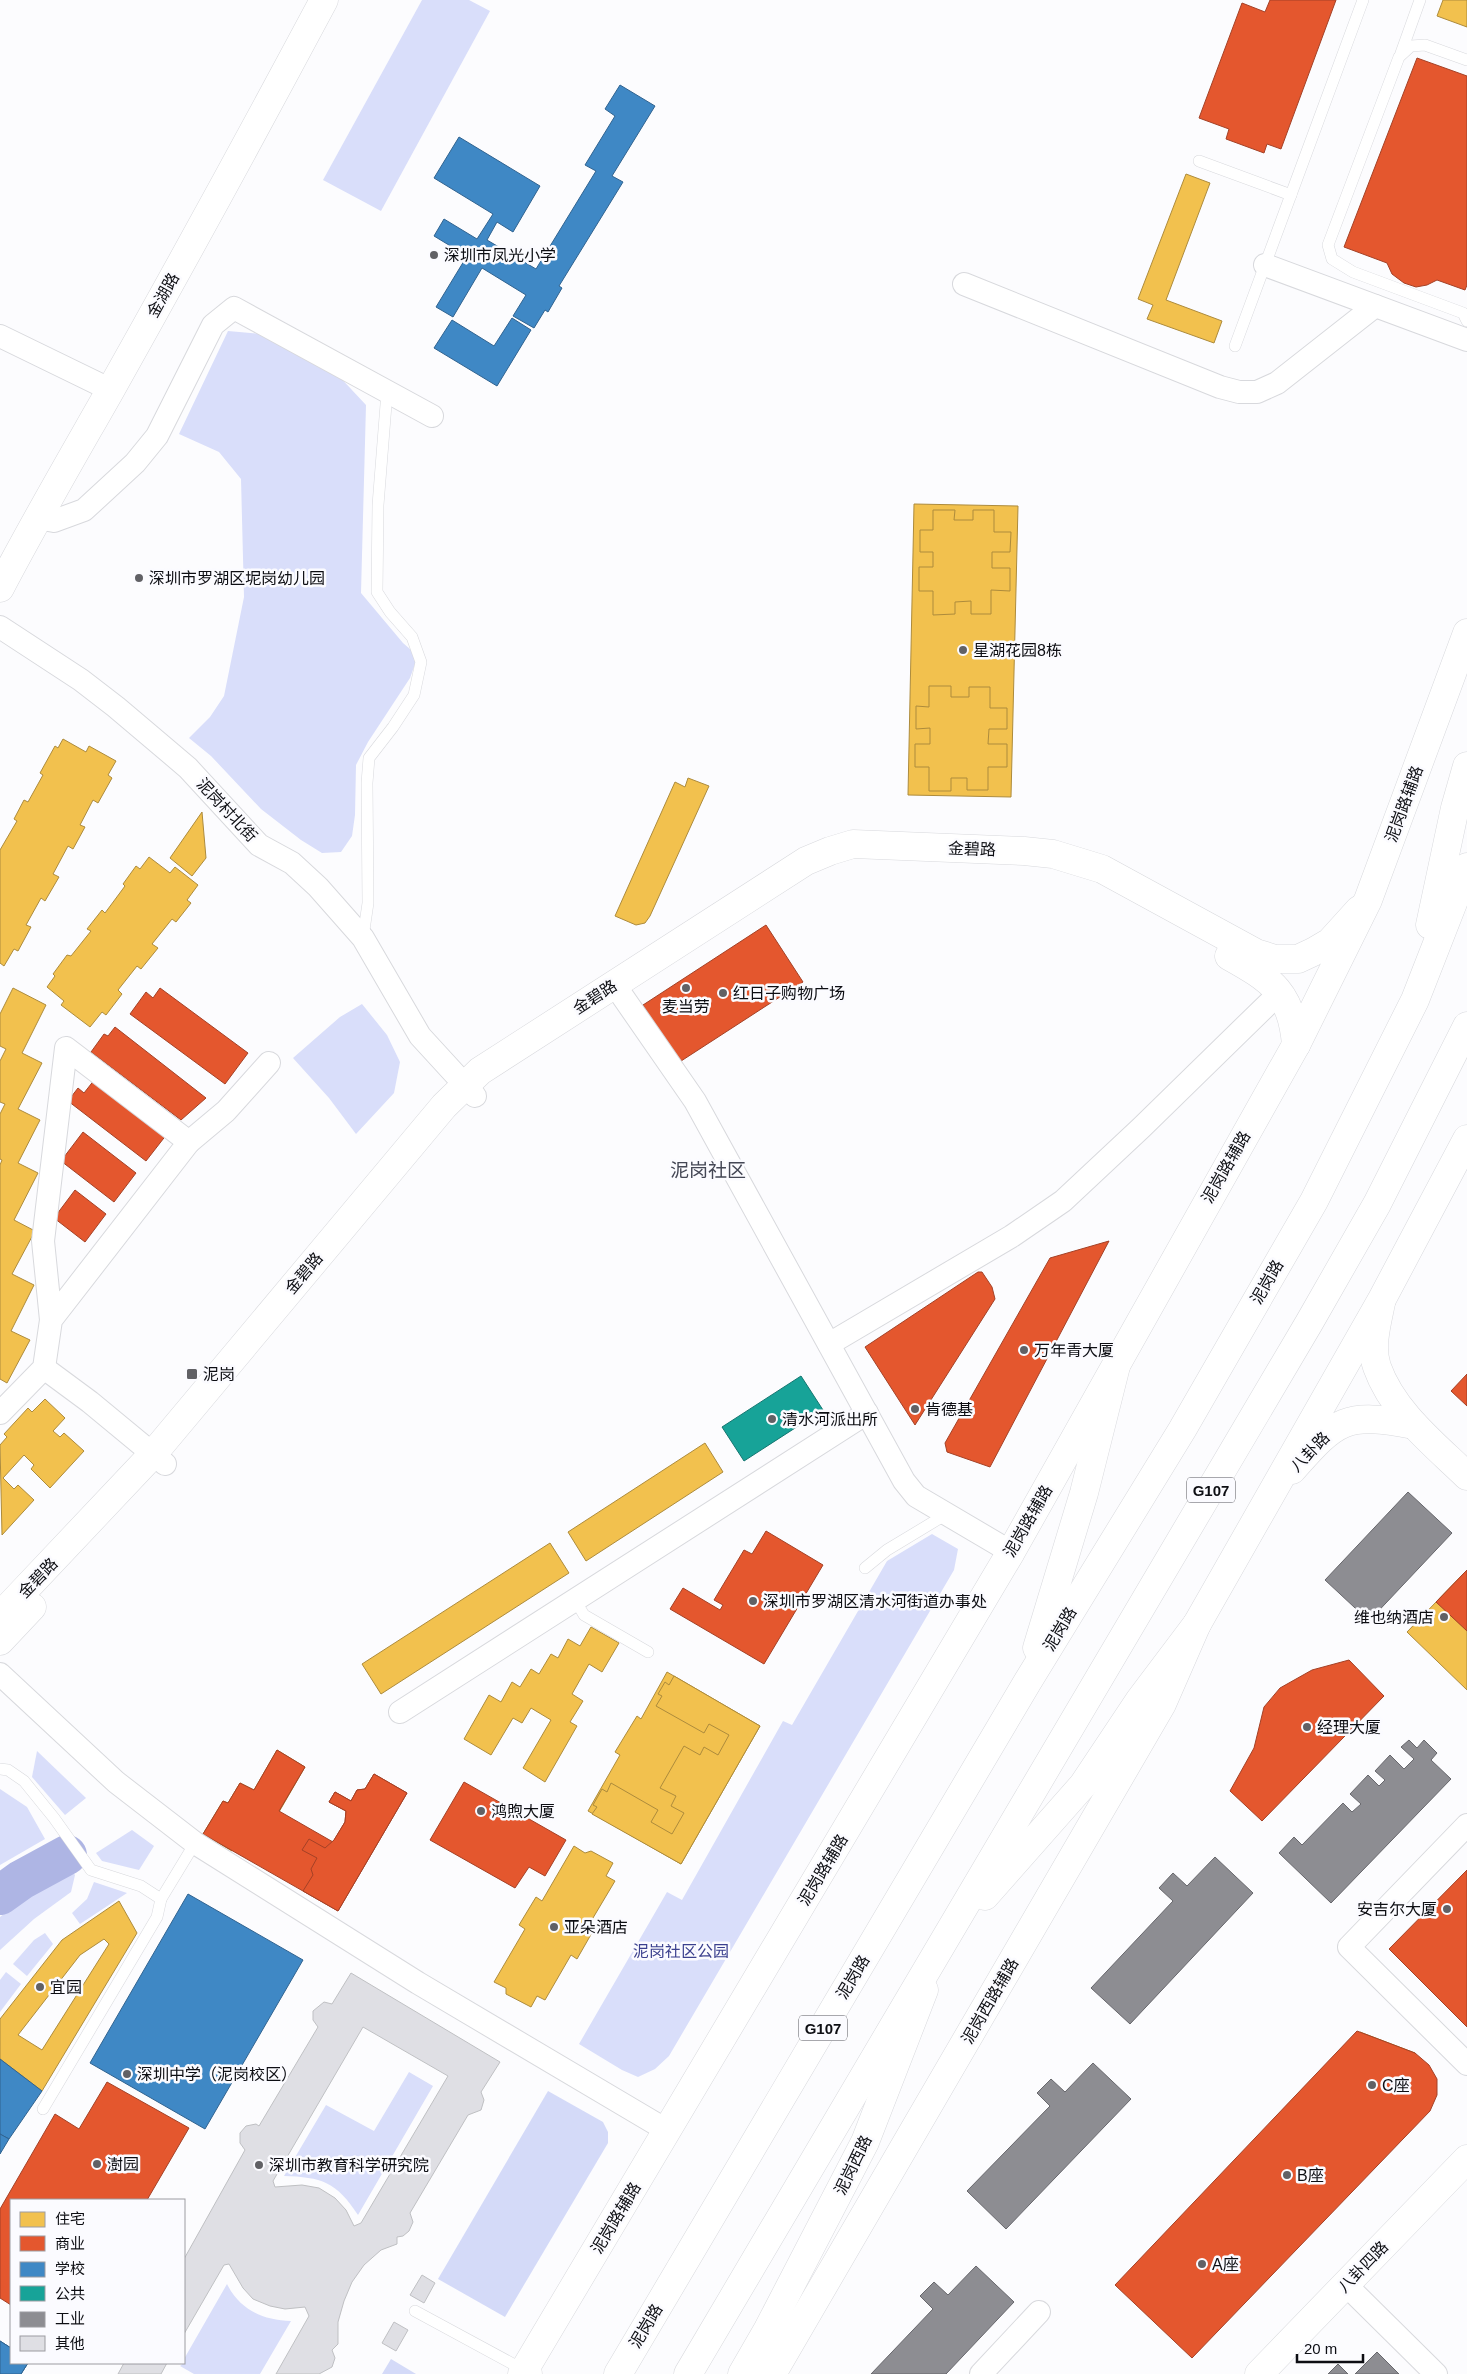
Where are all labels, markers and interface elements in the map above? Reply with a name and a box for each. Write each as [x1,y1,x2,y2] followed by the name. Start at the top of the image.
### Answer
[444,247,556,264] place label: 深圳市凤光小学
[428,249,440,261] marker: 深圳市凤光小学
[144,270,182,320] street label: 金湖路
[149,570,325,587] place label: 深圳市罗湖区坭岗幼儿园
[133,572,145,584] marker: 深圳市罗湖区坭岗幼儿园
[973,642,1062,659] place label: 星湖花园8栋
[957,644,969,656] marker: 星湖花园8栋
[1382,763,1426,845] street label: 泥岗路辅路
[193,775,261,845] street label: 泥岗村北街
[948,840,996,858] street label: 金碧路
[570,977,620,1017] street label: 金碧路
[680,982,692,994] marker: 麦当劳
[733,985,845,1002] place label: 红日子购物广场
[717,987,729,999] marker: 红日子购物广场
[662,998,710,1015] place label: 麦当劳
[1199,1128,1253,1206] street label: 泥岗路辅路
[670,1160,746,1181] district label: 泥岗社区
[282,1249,326,1297] street label: 金碧路
[1248,1257,1286,1307] street label: 泥岗路
[1034,1342,1114,1359] place label: 万年青大厦
[1018,1344,1030,1356] marker: 万年青大厦
[203,1366,235,1383] place label: 泥岗
[185,1367,199,1381] marker: 泥岗
[925,1401,973,1418] place label: 肯德基
[909,1403,921,1415] marker: 肯德基
[782,1411,878,1428] place label: 清水河派出所
[766,1413,778,1425] marker: 清水河派出所
[1287,1429,1333,1475] street label: 八卦路
[1187,1478,1235,1502] road number: G107
[1001,1482,1055,1560] street label: 泥岗路辅路
[15,1555,61,1601] street label: 金碧路
[763,1593,987,1610] place label: 深圳市罗湖区清水河街道办事处
[747,1595,759,1607] marker: 深圳市罗湖区清水河街道办事处
[1040,1604,1080,1654] street label: 泥岗路
[1354,1609,1434,1626] place label: 维也纳酒店
[1438,1611,1450,1623] marker: 维也纳酒店
[1317,1719,1381,1736] place label: 经理大厦
[1301,1721,1313,1733] marker: 经理大厦
[491,1803,555,1820] place label: 鸿煦大厦
[475,1805,487,1817] marker: 鸿煦大厦
[795,1831,851,1909] street label: 泥岗路辅路
[1357,1901,1437,1918] place label: 安吉尔大厦
[1441,1903,1453,1915] marker: 安吉尔大厦
[564,1919,628,1936] place label: 亚朵酒店
[548,1921,560,1933] marker: 亚朵酒店
[633,1943,729,1960] park label: 泥岗社区公园
[833,1952,873,2002] street label: 泥岗路
[959,1955,1021,2047] street label: 泥岗西路辅路
[50,1979,82,1996] place label: 宜园
[34,1981,46,1993] marker: 宜园
[799,2016,847,2040] road number: G107
[137,2066,297,2083] place label: 深圳中学（泥岗校区）
[121,2068,133,2080] marker: 深圳中学（泥岗校区）
[1382,2077,1410,2094] place label: C座
[1366,2079,1378,2091] marker: C座
[831,2133,875,2197] street label: 泥岗西路
[107,2156,139,2173] place label: 澍园
[269,2157,429,2174] place label: 深圳市教育科学研究院
[91,2158,103,2170] marker: 澍园
[253,2159,265,2171] marker: 深圳市教育科学研究院
[1297,2167,1324,2184] place label: B座
[1281,2169,1293,2181] marker: B座
[588,2179,644,2257] street label: 泥岗路辅路
[10,2199,185,2364] legend
[55,2210,85,2227] text: 住宅
[55,2235,85,2252] text: 商业
[1335,2238,1391,2296] street label: 八卦四路
[1212,2256,1239,2273] place label: A座
[1196,2258,1208,2270] marker: A座
[55,2260,85,2277] text: 学校
[55,2285,85,2302] text: 公共
[626,2301,666,2351] street label: 泥岗路
[55,2310,85,2327] text: 工业
[1297,2332,1363,2364] scale bar
[55,2335,85,2352] text: 其他
[1304,2340,1337,2357] text: 20 m

